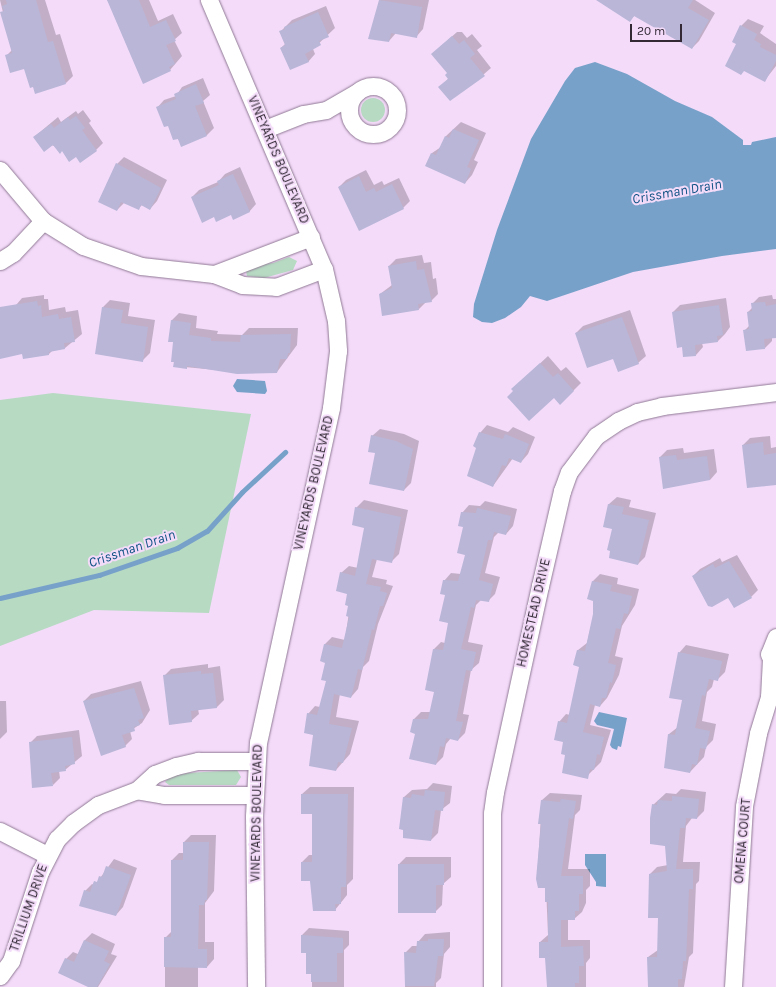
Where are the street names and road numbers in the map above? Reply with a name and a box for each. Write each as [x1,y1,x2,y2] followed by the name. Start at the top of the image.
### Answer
[244,94,312,226] street label: VINEYARDS BOULEVARD
[291,414,337,552] street label: VINEYARDS BOULEVARD
[514,557,554,669] street label: HOMESTEAD DRIVE
[248,744,266,882] street label: VINEYARDS BOULEVARD
[732,798,754,884] street label: OMENA COURT
[7,862,51,954] street label: TRILLIUM DRIVE

